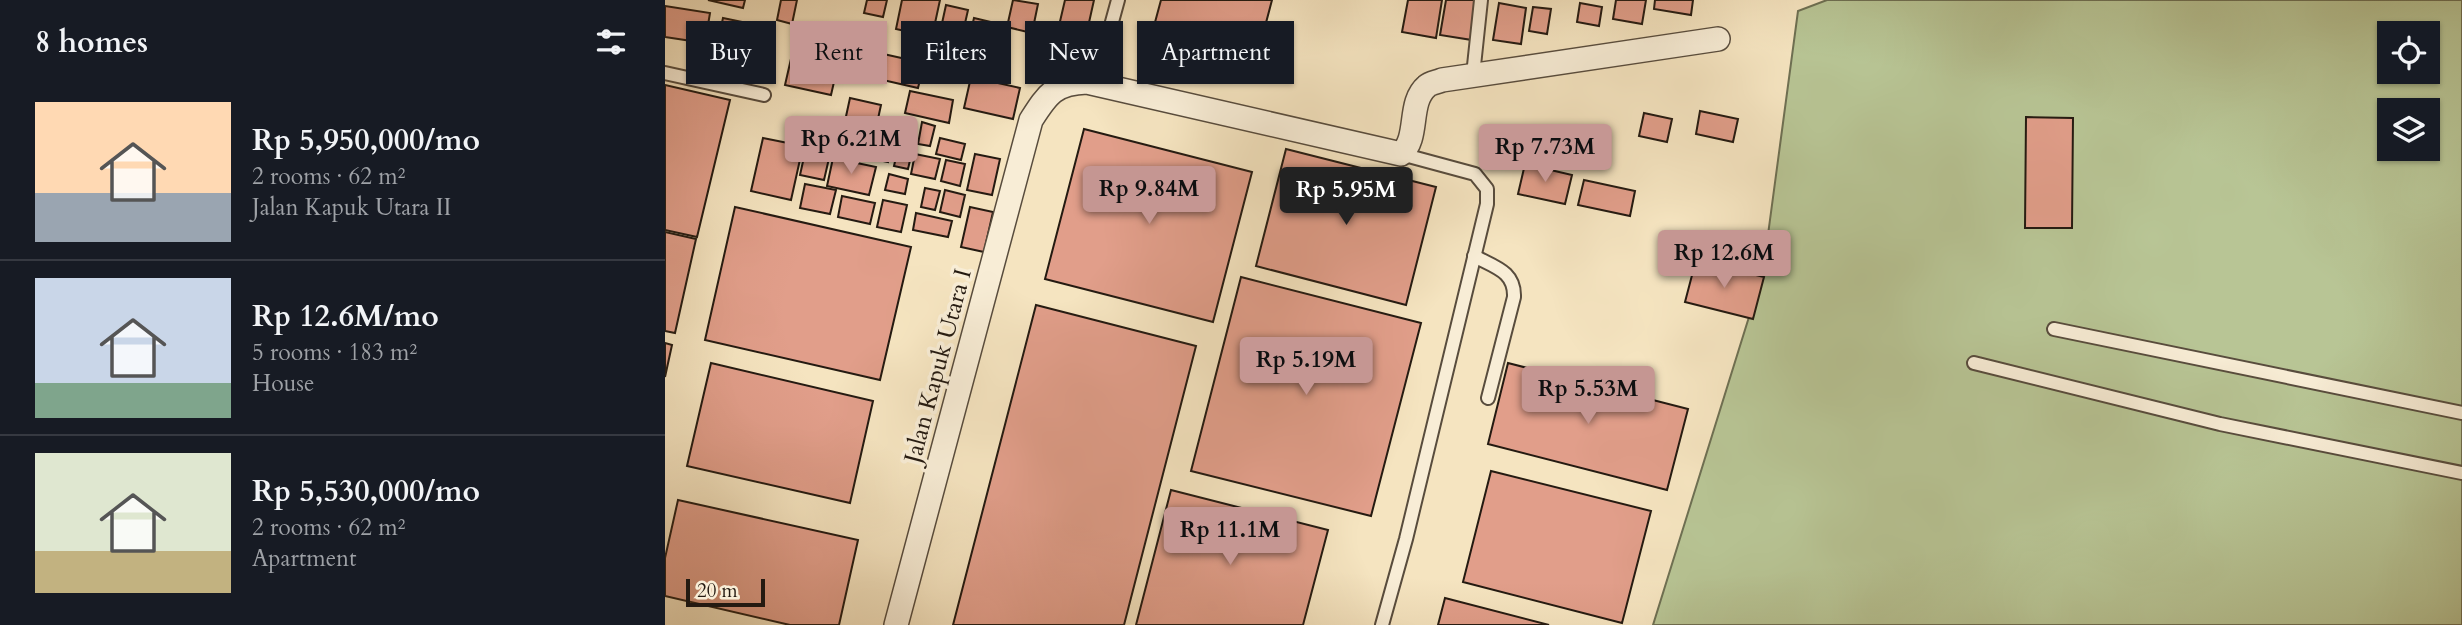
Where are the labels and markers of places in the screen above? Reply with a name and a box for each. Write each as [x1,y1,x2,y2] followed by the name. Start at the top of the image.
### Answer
[779,116,923,176] pin: Rp 6.21M
[1473,124,1617,184] pin: Rp 7.73M
[1077,166,1221,226] pin: Rp 9.84M
[1274,168,1418,227] pin: Rp 5.95M
[1652,230,1796,290] pin: Rp 12.6M
[1234,338,1378,397] pin: Rp 5.19M
[1516,366,1660,426] pin: Rp 5.53M
[1158,508,1302,567] pin: Rp 11.1M

